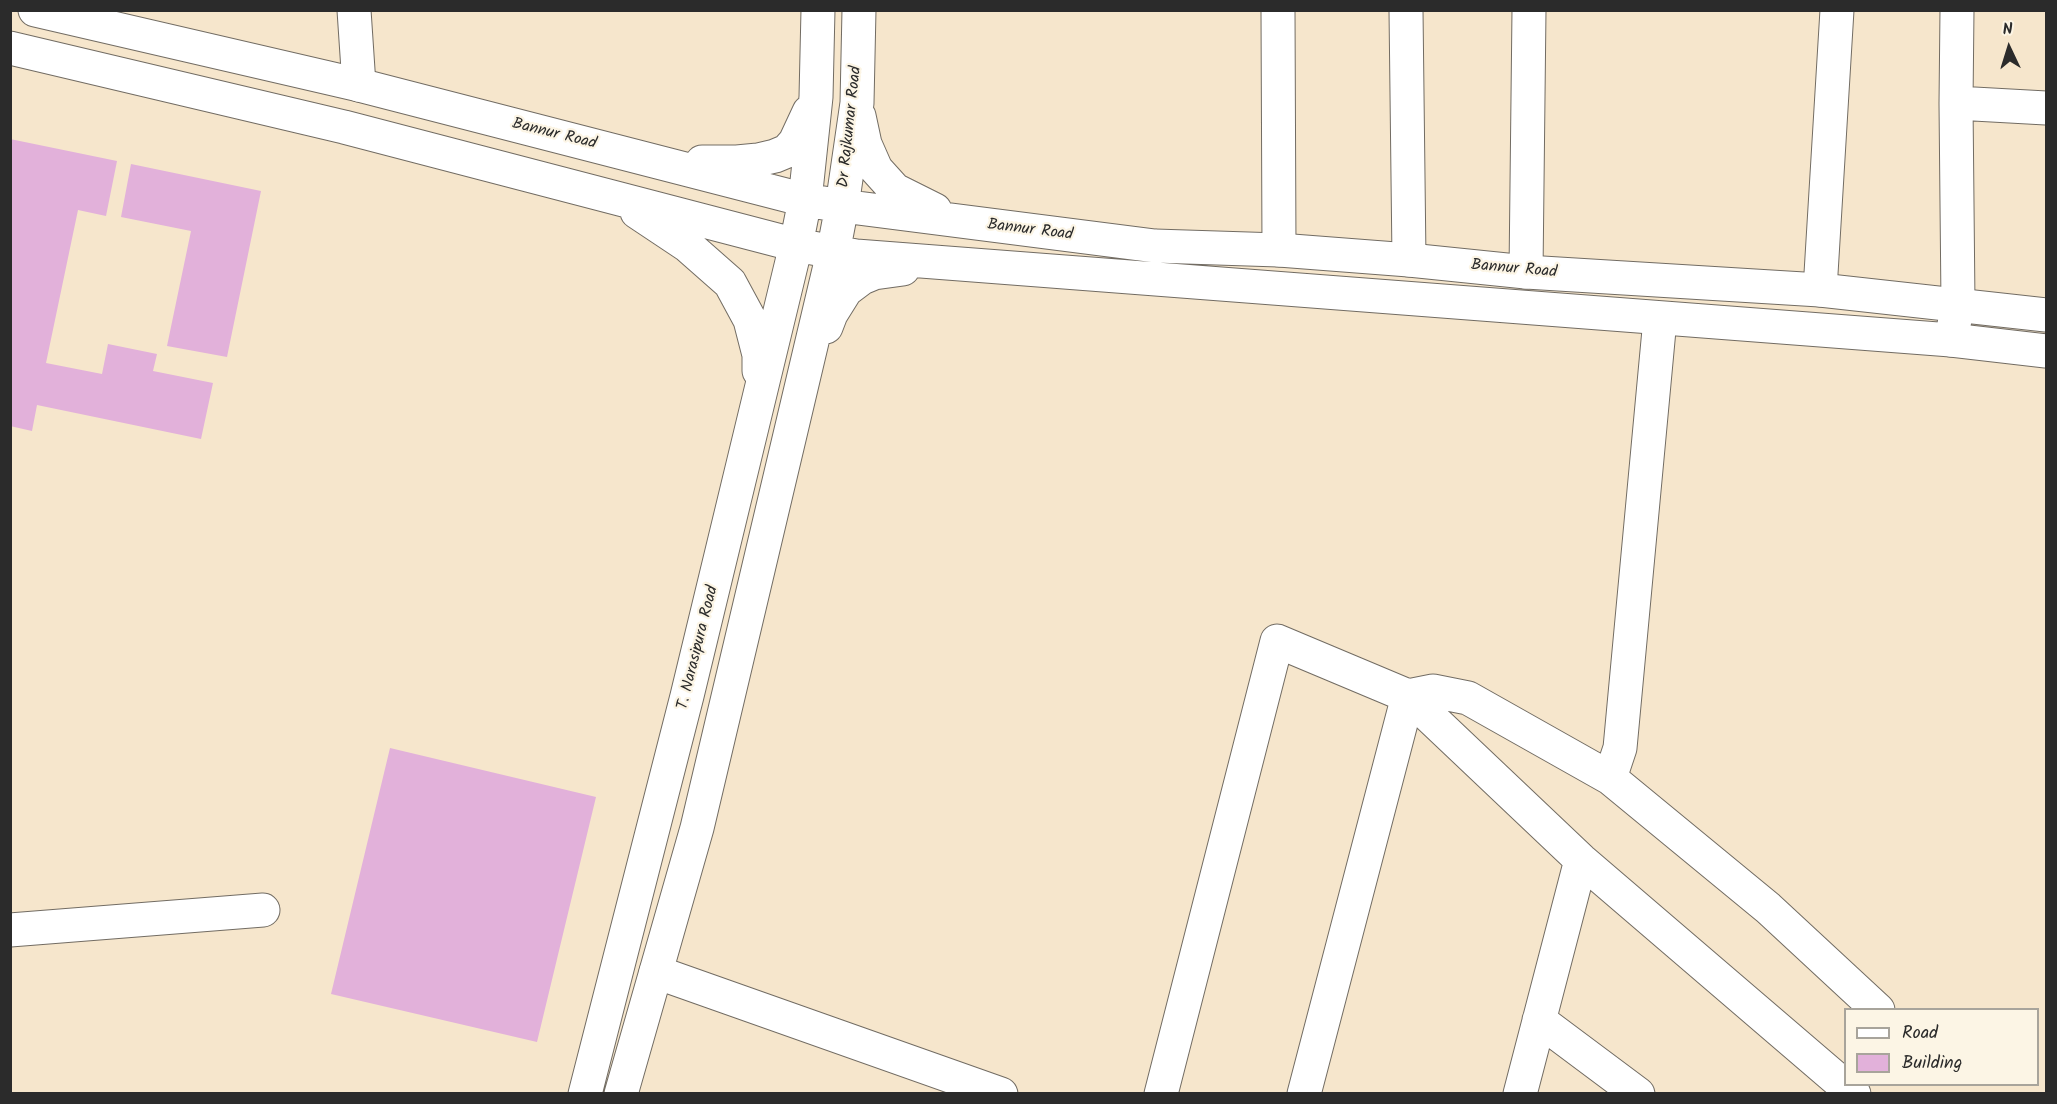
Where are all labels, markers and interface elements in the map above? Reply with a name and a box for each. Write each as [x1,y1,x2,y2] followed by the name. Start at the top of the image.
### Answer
[2002,17,2014,42] text: N
[1979,18,2039,78] north arrow
[835,65,867,189] street label: Dr Rajkumar Road
[510,115,598,155] street label: Bannur Road
[986,216,1074,246] street label: Bannur Road
[1470,257,1558,283] street label: Bannur Road
[674,584,724,712] street label: T. Narasipura Road
[1844,1008,2039,1086] legend
[1902,1019,1938,1048] text: Road
[1902,1049,1962,1078] text: Building

